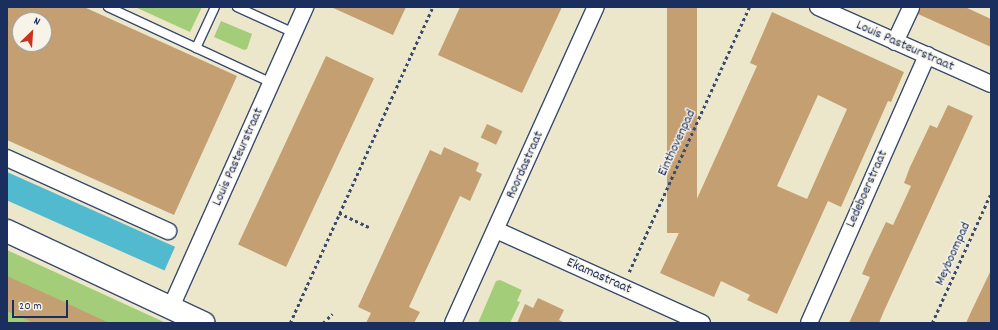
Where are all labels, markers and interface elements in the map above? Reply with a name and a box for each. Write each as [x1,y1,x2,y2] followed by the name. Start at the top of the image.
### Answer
[12,12,52,52] north arrow
[31,14,42,30] text: N
[853,17,957,75] street label: Louis Pasteurstraat
[209,105,267,209] street label: Louis Pasteurstraat
[654,107,700,179] street label: Einthovenpad
[503,129,547,201] street label: Roordastraat
[842,148,892,230] street label: Ledeboerstraat
[932,220,974,288] street label: Meyboompad
[564,254,634,298] street label: Ekamastraat
[14,292,70,318] scale bar
[19,298,42,315] text: 20 m

